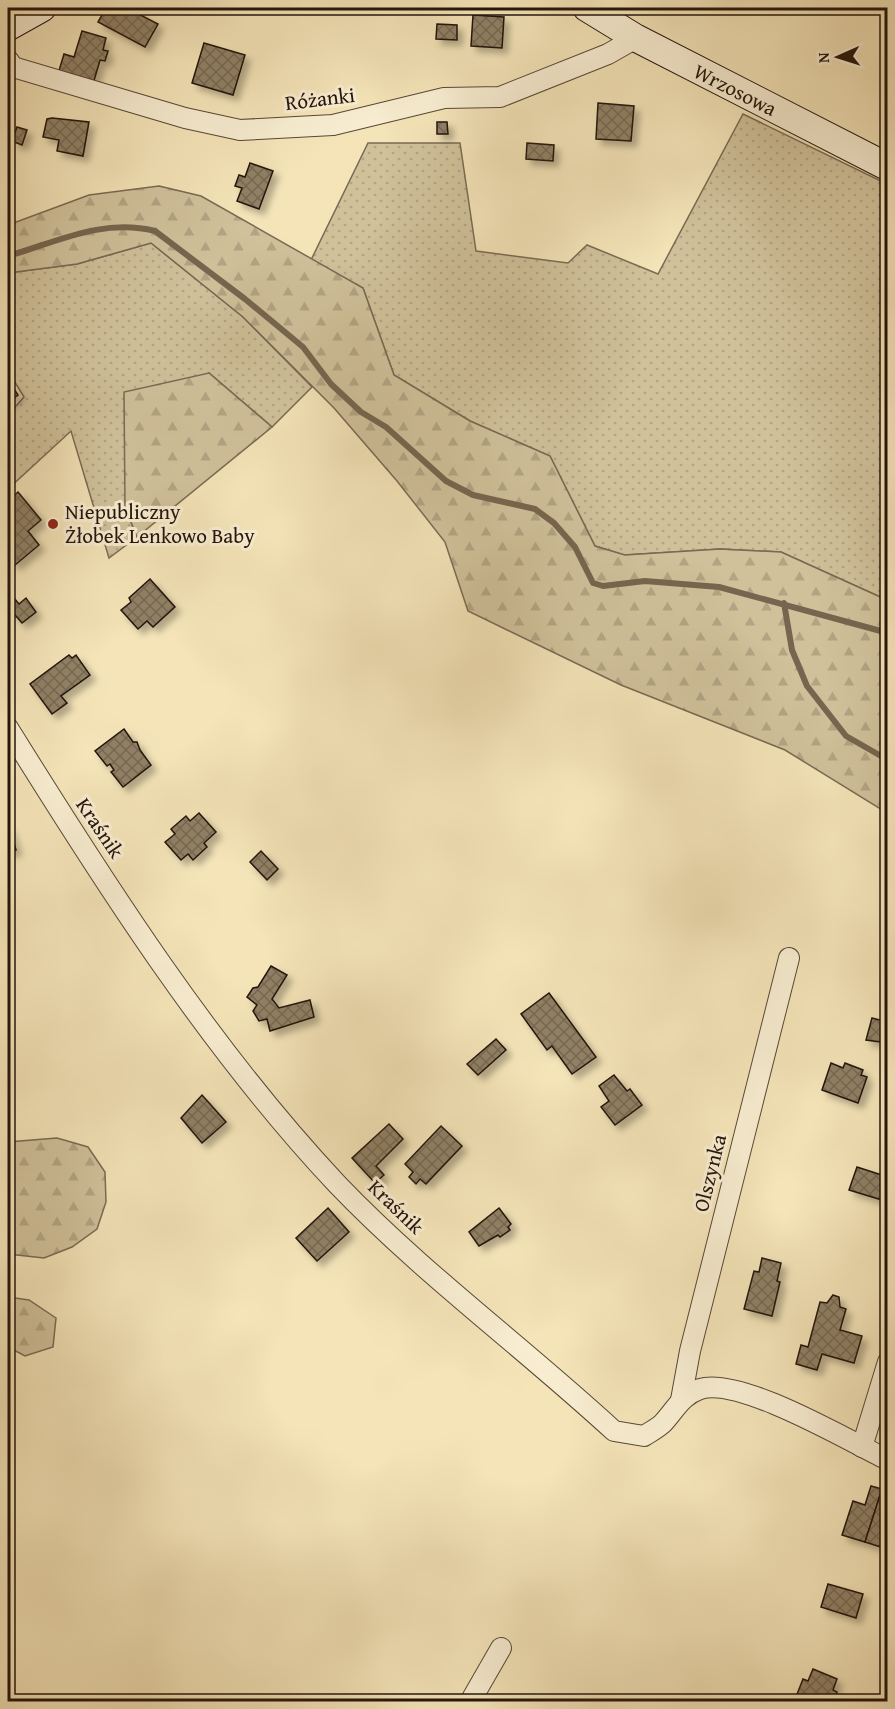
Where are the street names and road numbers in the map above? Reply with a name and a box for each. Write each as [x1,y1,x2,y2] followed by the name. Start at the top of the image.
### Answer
[688,55,782,124] street label: Wrzosowa
[283,79,357,118] street label: Różanki
[69,791,132,865] street label: Kraśnik
[685,1131,734,1215] street label: Olszynka
[361,1172,432,1241] street label: Kraśnik

